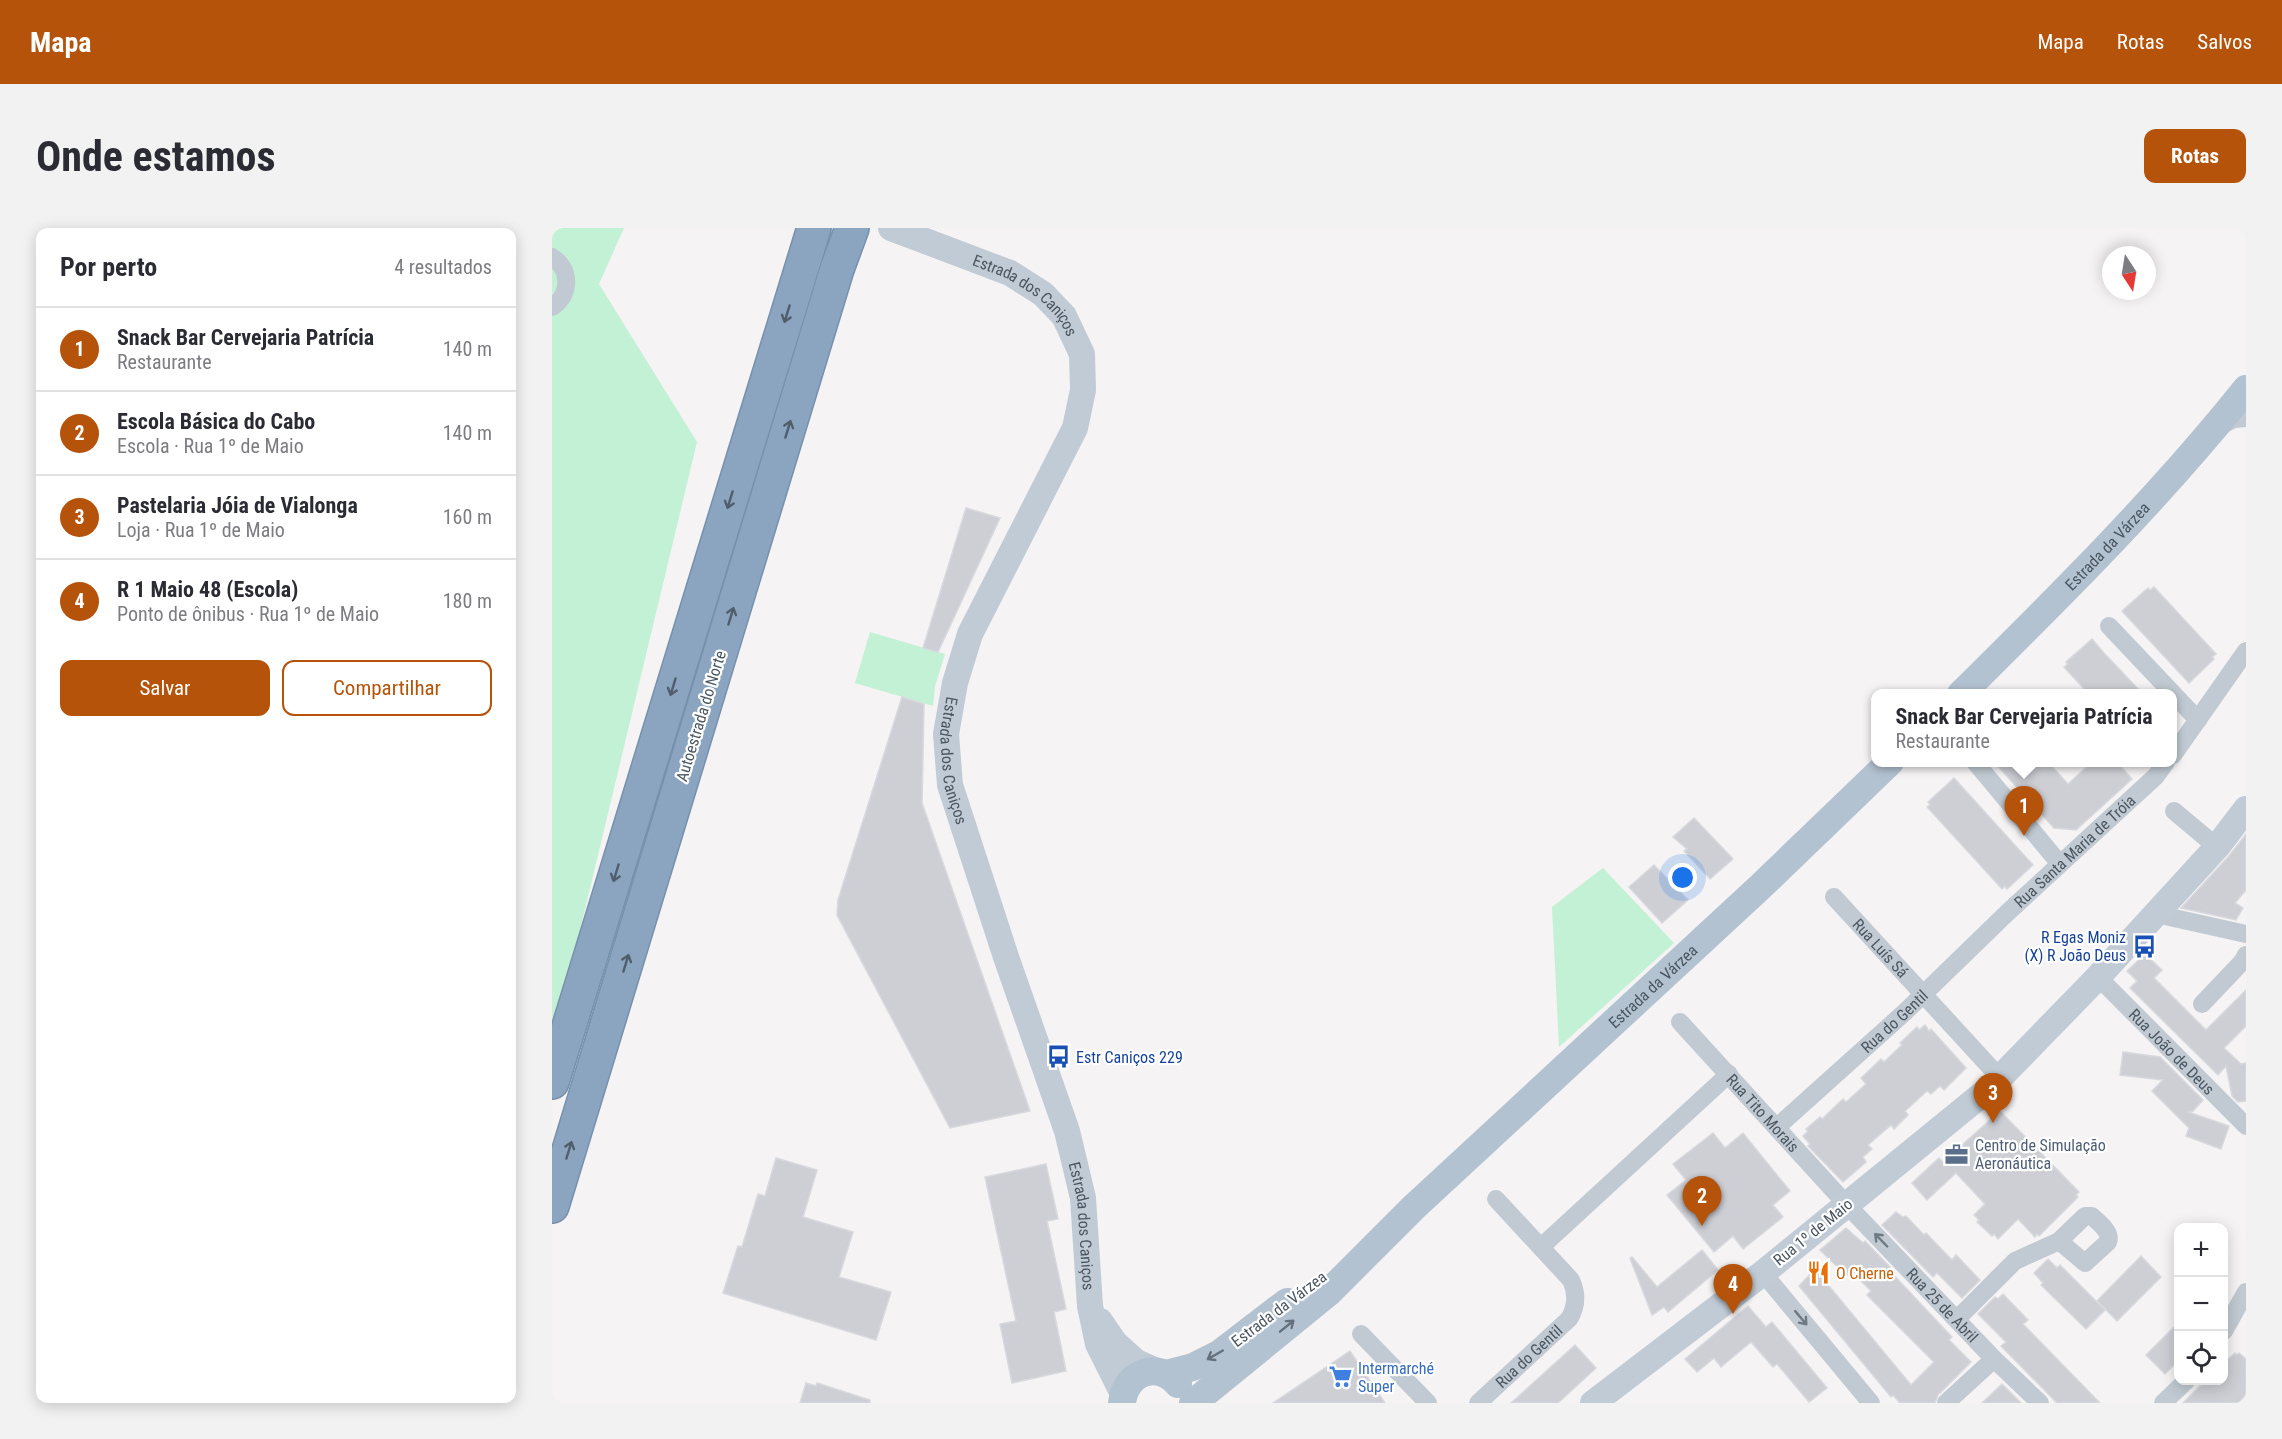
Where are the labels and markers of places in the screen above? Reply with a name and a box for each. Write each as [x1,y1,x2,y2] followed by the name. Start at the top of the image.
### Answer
[2004,786,2044,836] pin: 1
[2024,928,2126,965] place label: R Egas Moniz (X) R João Deus
[2131,933,2157,959] bus stop icon: R Egas Moniz (X) R João Deus
[1045,1044,1071,1070] bus stop icon: Estr Caniços 229
[1076,1048,1183,1067] place label: Estr Caniços 229
[1974,1074,2012,1123] pin: 3
[1975,1136,2106,1173] place label: Centro de Simulação Aeronáutica
[1944,1141,1970,1167] office icon: Centro de Simulação Aeronáutica
[1682,1176,1722,1226] pin: 2
[1805,1260,1831,1286] restaurant icon: O Cherne
[1714,1264,1752,1314] pin: 4
[1836,1264,1894,1283] place label: O Cherne
[1358,1359,1434,1396] place label: Intermarché Super
[1327,1364,1353,1390] supermarket icon: Intermarché Super

